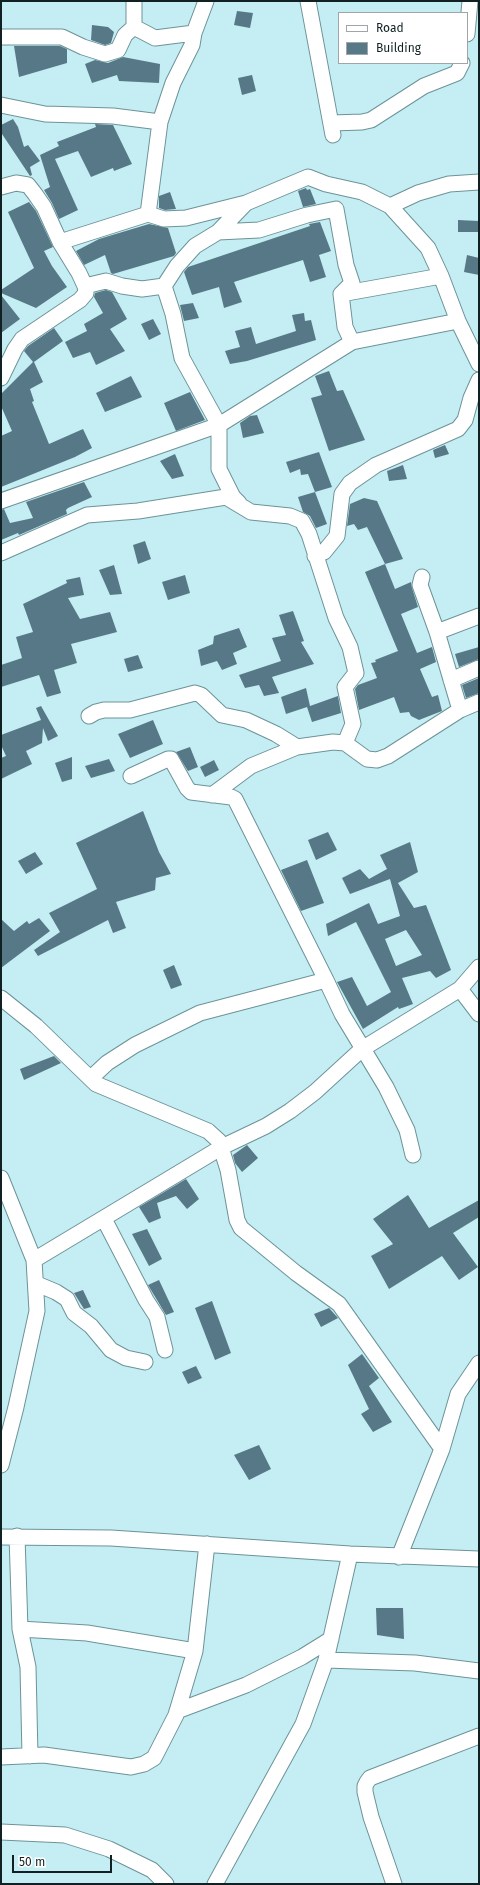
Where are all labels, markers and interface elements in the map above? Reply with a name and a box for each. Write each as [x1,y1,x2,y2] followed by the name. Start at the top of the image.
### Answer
[338,12,468,64] legend
[376,21,404,35] text: Road
[376,41,421,55] text: Building
[14,1847,114,1873] scale bar
[19,1855,45,1869] text: 50 m

